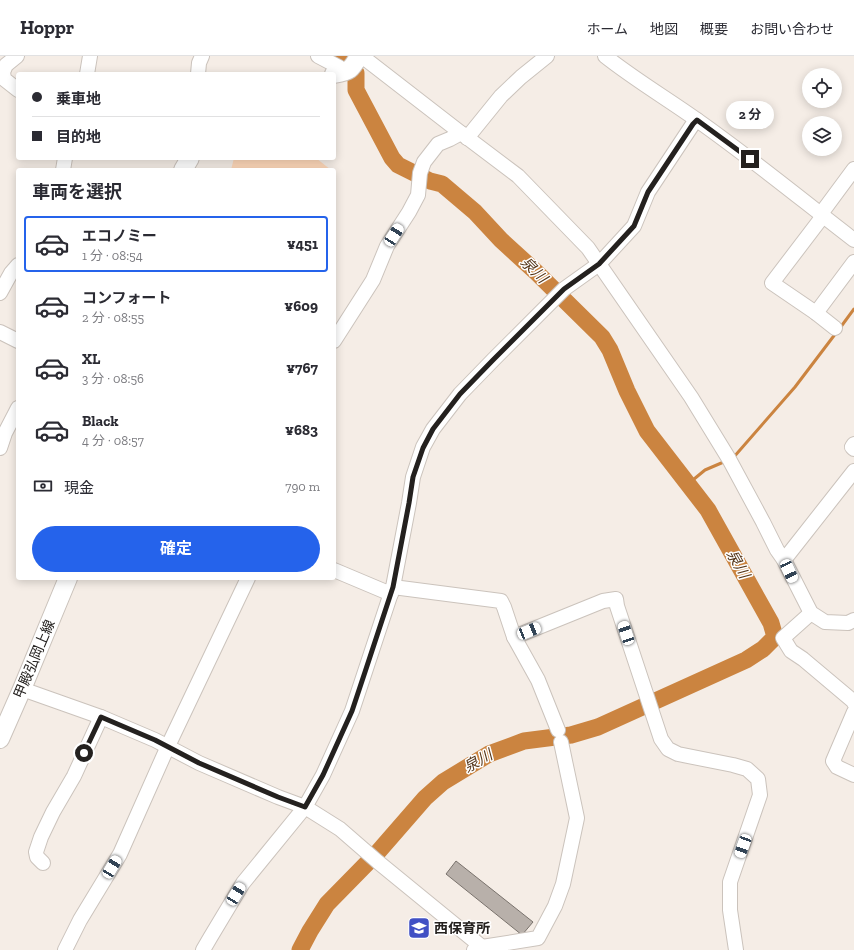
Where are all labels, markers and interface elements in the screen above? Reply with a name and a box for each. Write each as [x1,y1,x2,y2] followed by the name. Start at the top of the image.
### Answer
[20,16,74,39] text: Hoppr
[586,21,628,38] text: ホーム
[650,21,678,38] text: 地図
[700,21,728,38] text: 概要
[750,21,834,38] text: お問い合わせ
[802,68,842,156] map controls
[802,68,842,108] button: locate
[56,90,101,108] text: 乗車地
[726,101,774,129] callout: 2 分
[739,107,761,122] text: 2 分
[802,116,842,156] button: layers
[56,128,101,146] text: 目的地
[741,150,759,168] route end
[32,181,122,203] text: 車両を選択
[382,222,406,248] car
[34,226,70,262] icon: car
[82,227,157,245] text: エコノミー
[287,235,318,253] text: ¥451
[82,248,143,263] text: 1 分 · 08:54
[517,253,552,288] water label: 泉川
[34,288,70,324] icon: car
[82,289,172,307] text: コンフォート
[284,297,318,315] text: ¥609
[82,310,144,325] text: 2 分 · 08:55
[34,350,70,386] icon: car
[82,350,100,368] text: XL
[286,359,318,377] text: ¥767
[82,371,144,386] text: 3 分 · 08:56
[34,412,70,448] icon: car
[82,412,119,430] text: Black
[285,421,318,439] text: ¥683
[82,433,144,448] text: 4 分 · 08:57
[32,475,54,497] icon: cash
[64,479,94,497] text: 現金
[285,479,320,494] text: 790 m
[32,526,320,572] button: 確定
[723,547,754,583] water label: 泉川
[778,558,800,584] car
[10,617,59,701] street label: 甲殿弘岡上線
[617,620,635,646] car
[516,621,542,641] car
[75,744,93,762] route start
[461,745,497,776] water label: 泉川
[733,833,753,859] car
[101,854,123,880] car
[225,881,247,907] car
[406,915,432,941] school or university icon: 西保育所
[434,920,490,937] place label: 西保育所

